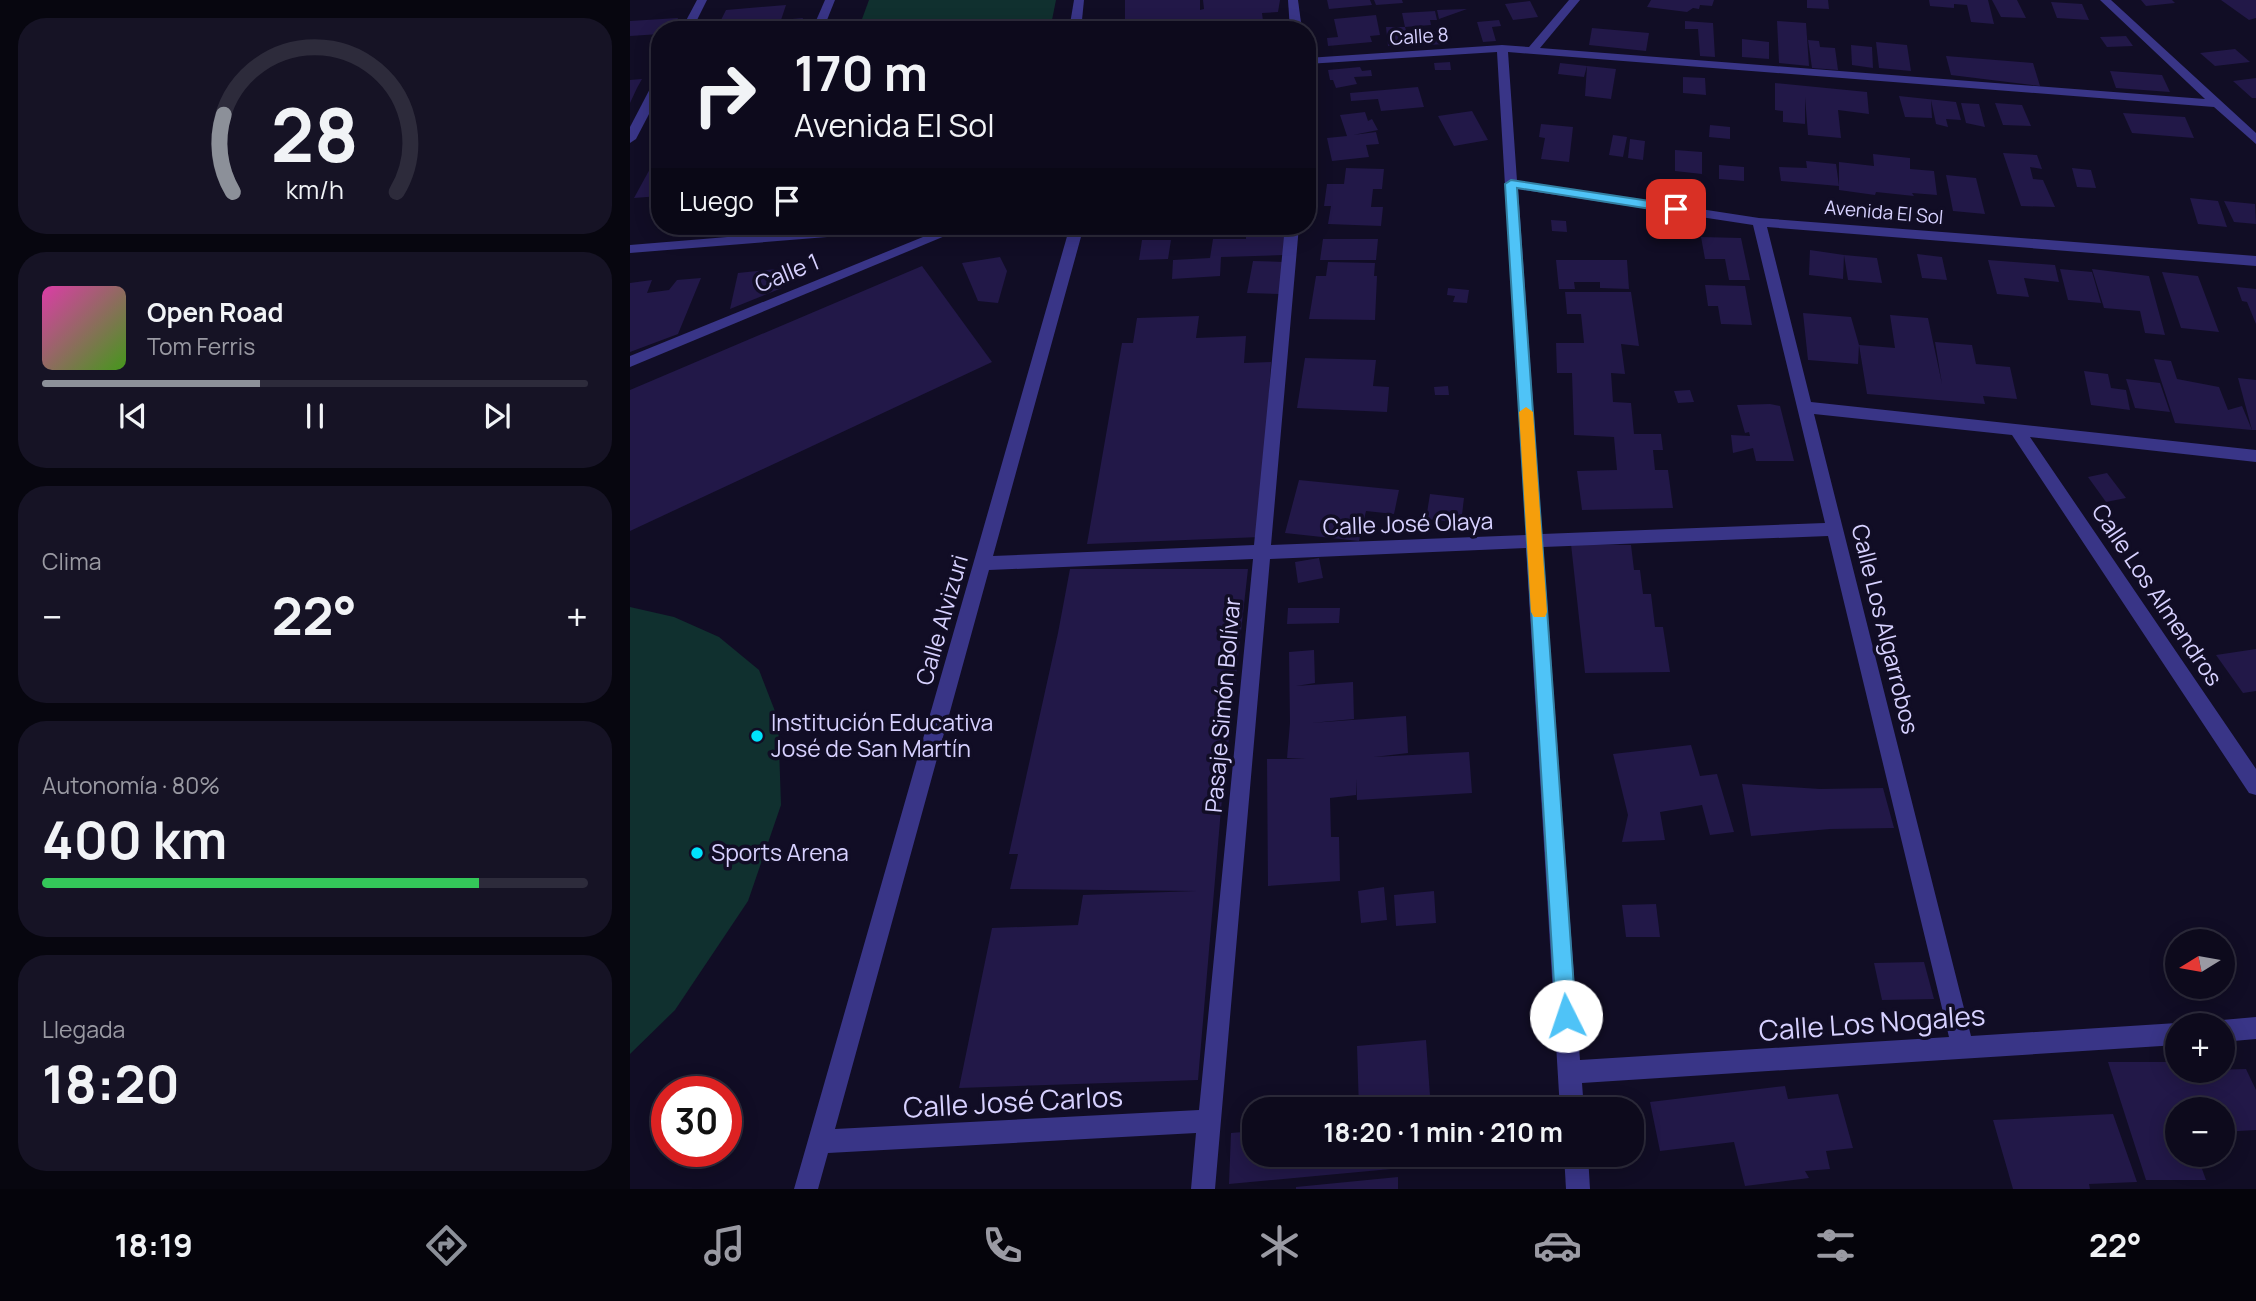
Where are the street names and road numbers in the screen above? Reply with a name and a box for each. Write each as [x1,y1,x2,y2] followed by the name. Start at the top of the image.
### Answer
[1389,21,1449,51] street label: Calle 8
[1824,194,1944,230] street label: Avenida El Sol
[750,245,824,299] street label: Calle 1
[2085,497,2231,692] street label: Calle Los Almendros
[1322,504,1494,542] street label: Calle José Olaya
[1844,520,1928,737] street label: Calle Los Algarrobos
[907,551,975,689] street label: Calle Alvizuri
[1197,596,1247,814] street label: Pasaje Simón Bolívar
[1757,995,1987,1049] street label: Calle Los Nogales
[902,1076,1124,1126] street label: Calle José Carlos

